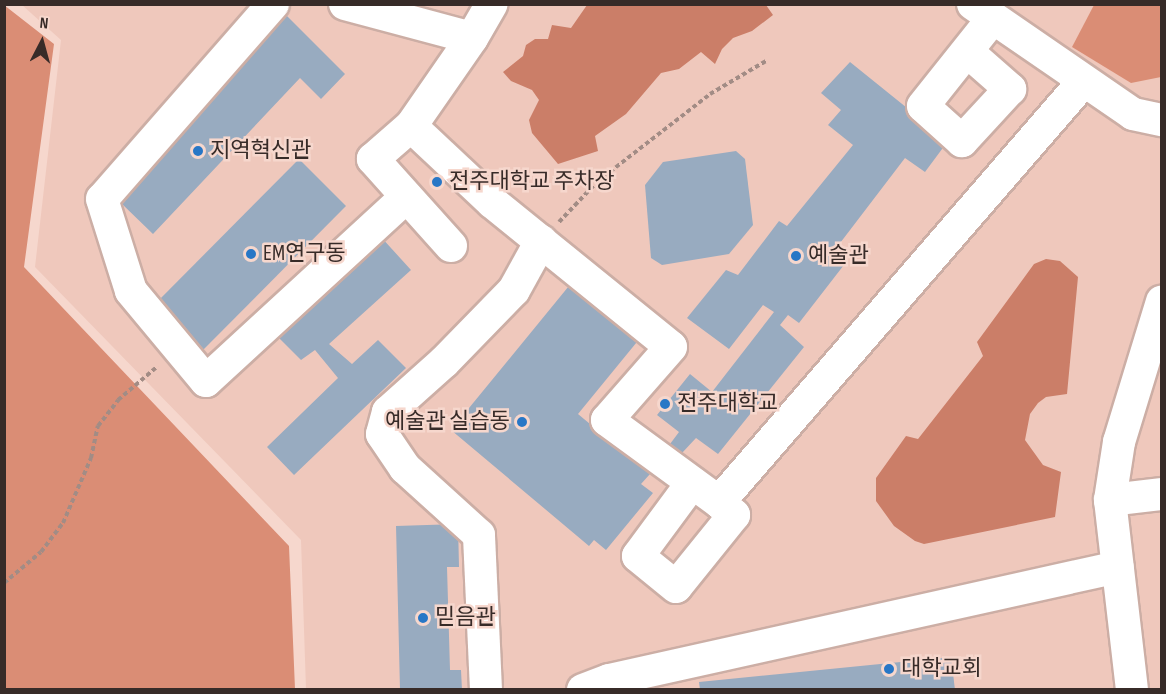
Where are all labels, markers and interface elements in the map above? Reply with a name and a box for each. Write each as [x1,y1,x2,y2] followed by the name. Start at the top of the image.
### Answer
[12,12,72,72] north arrow
[39,14,49,33] text: N
[210,138,311,164] place label: 지역혁신관
[191,144,205,158] marker: 지역혁신관
[449,169,614,195] place label: 전주대학교 주차장
[430,175,444,189] marker: 전주대학교 주차장
[263,241,346,267] place label: EM연구동
[808,243,869,269] place label: 예술관
[244,247,258,261] marker: EM연구동
[789,249,803,263] marker: 예술관
[677,391,778,417] place label: 전주대학교
[658,397,672,411] marker: 전주대학교
[385,409,510,435] place label: 예술관 실습동
[515,415,529,429] marker: 예술관 실습동
[435,605,496,631] place label: 믿음관
[416,611,430,625] marker: 믿음관
[901,656,982,682] place label: 대학교회
[882,662,896,676] marker: 대학교회

